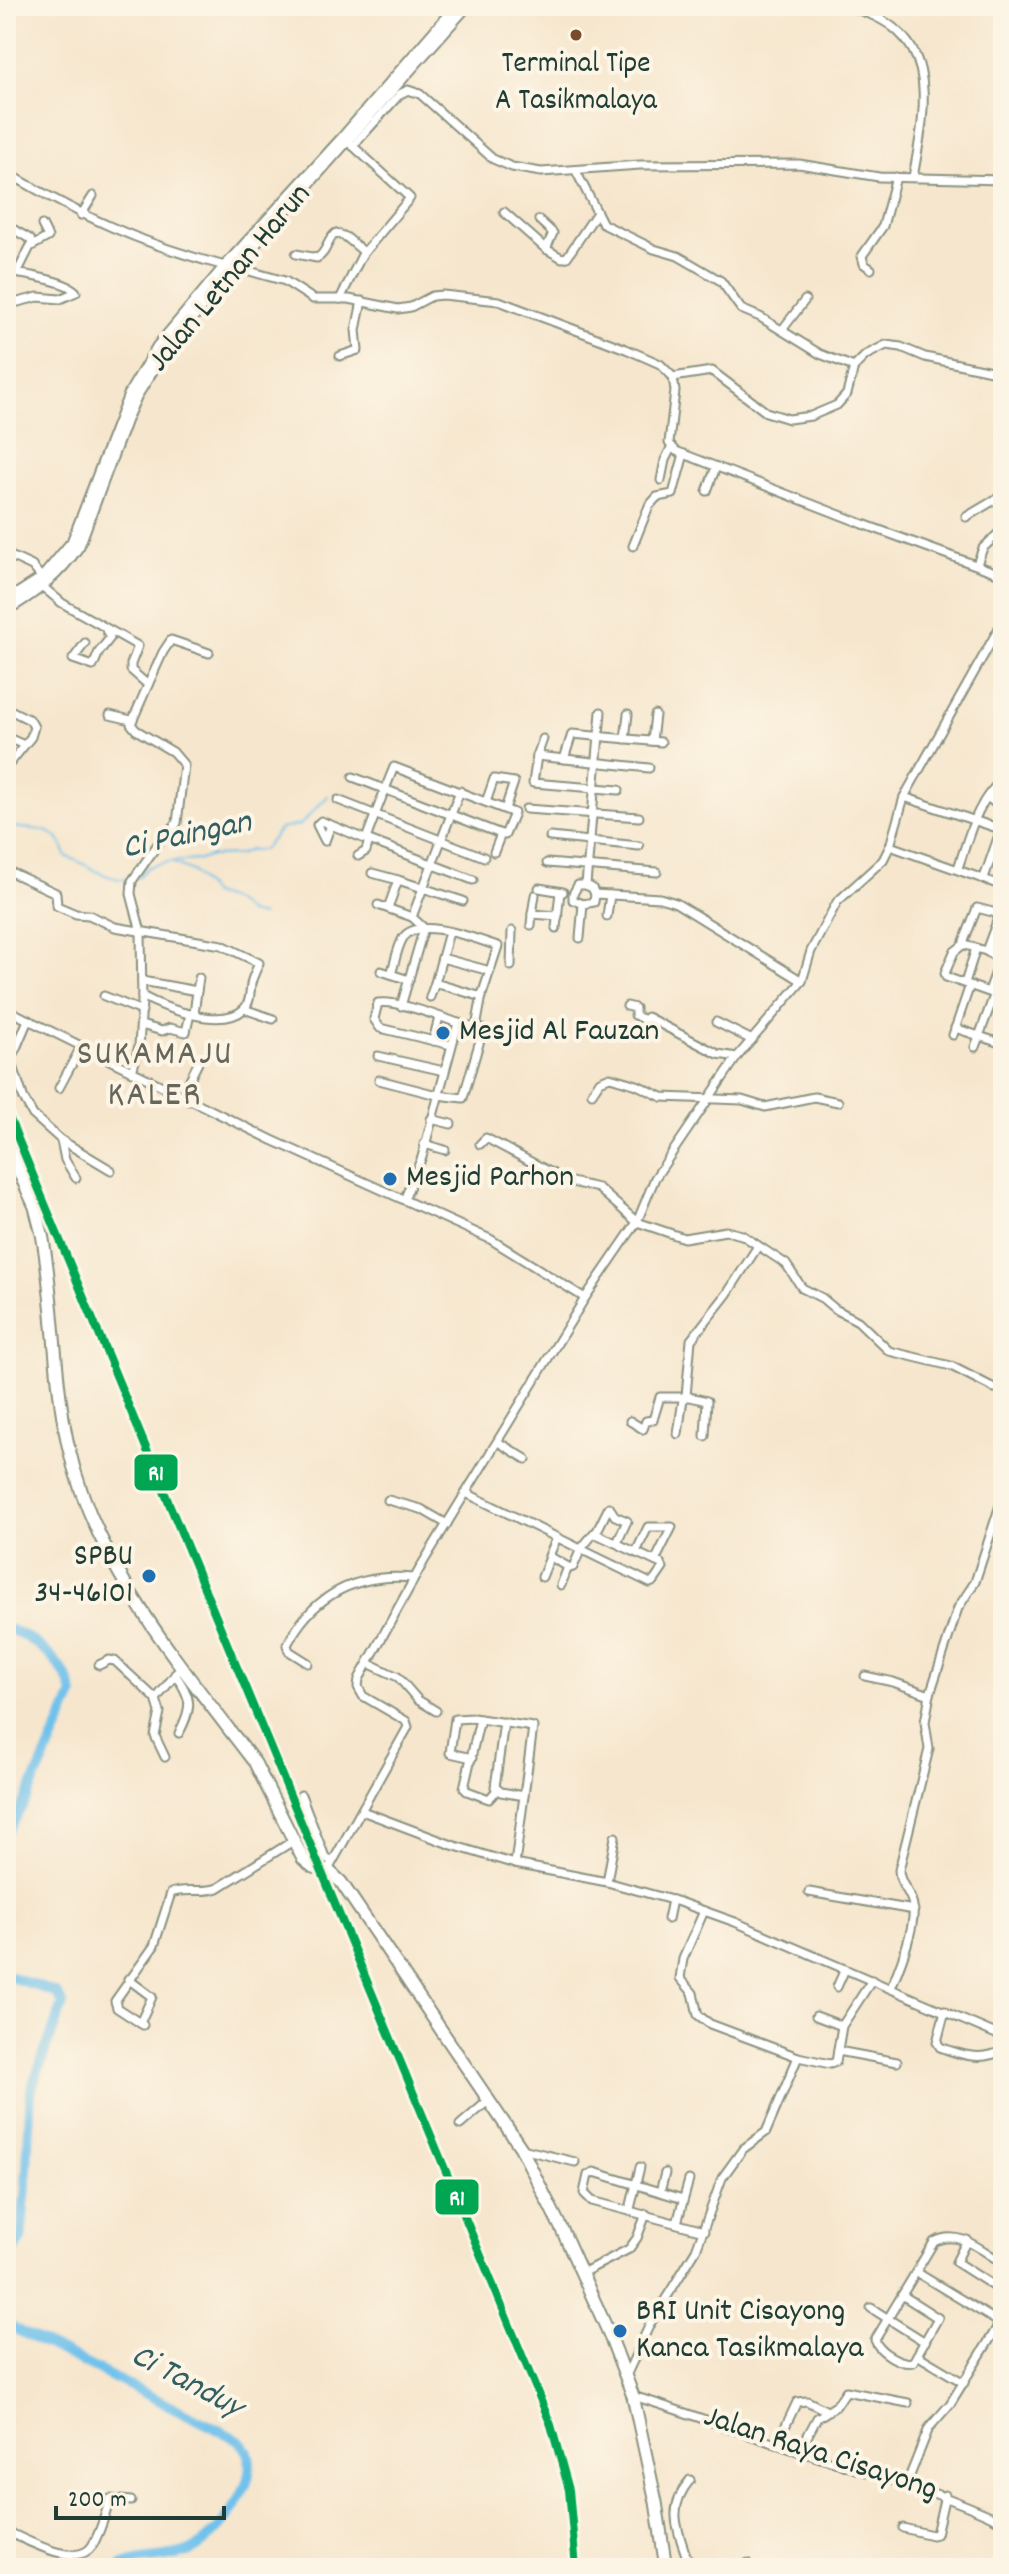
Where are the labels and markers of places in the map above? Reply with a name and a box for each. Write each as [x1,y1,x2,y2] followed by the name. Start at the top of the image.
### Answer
[568,27,584,43] marker: Terminal Tipe A Tasikmalaya
[495,44,658,124] place label: Terminal Tipe A Tasikmalaya
[459,1010,659,1056] place label: Mesjid Al Fauzan
[434,1024,452,1042] marker: Mesjid Al Fauzan
[406,1156,574,1202] place label: Mesjid Parhon
[381,1170,399,1188] marker: Mesjid Parhon
[34,1535,133,1618] place label: SPBU 34-46101
[140,1567,158,1585] marker: SPBU 34-46101
[636,2290,865,2373] place label: BRI Unit Cisayong Kanca Tasikmalaya
[611,2322,629,2340] marker: BRI Unit Cisayong Kanca Tasikmalaya

